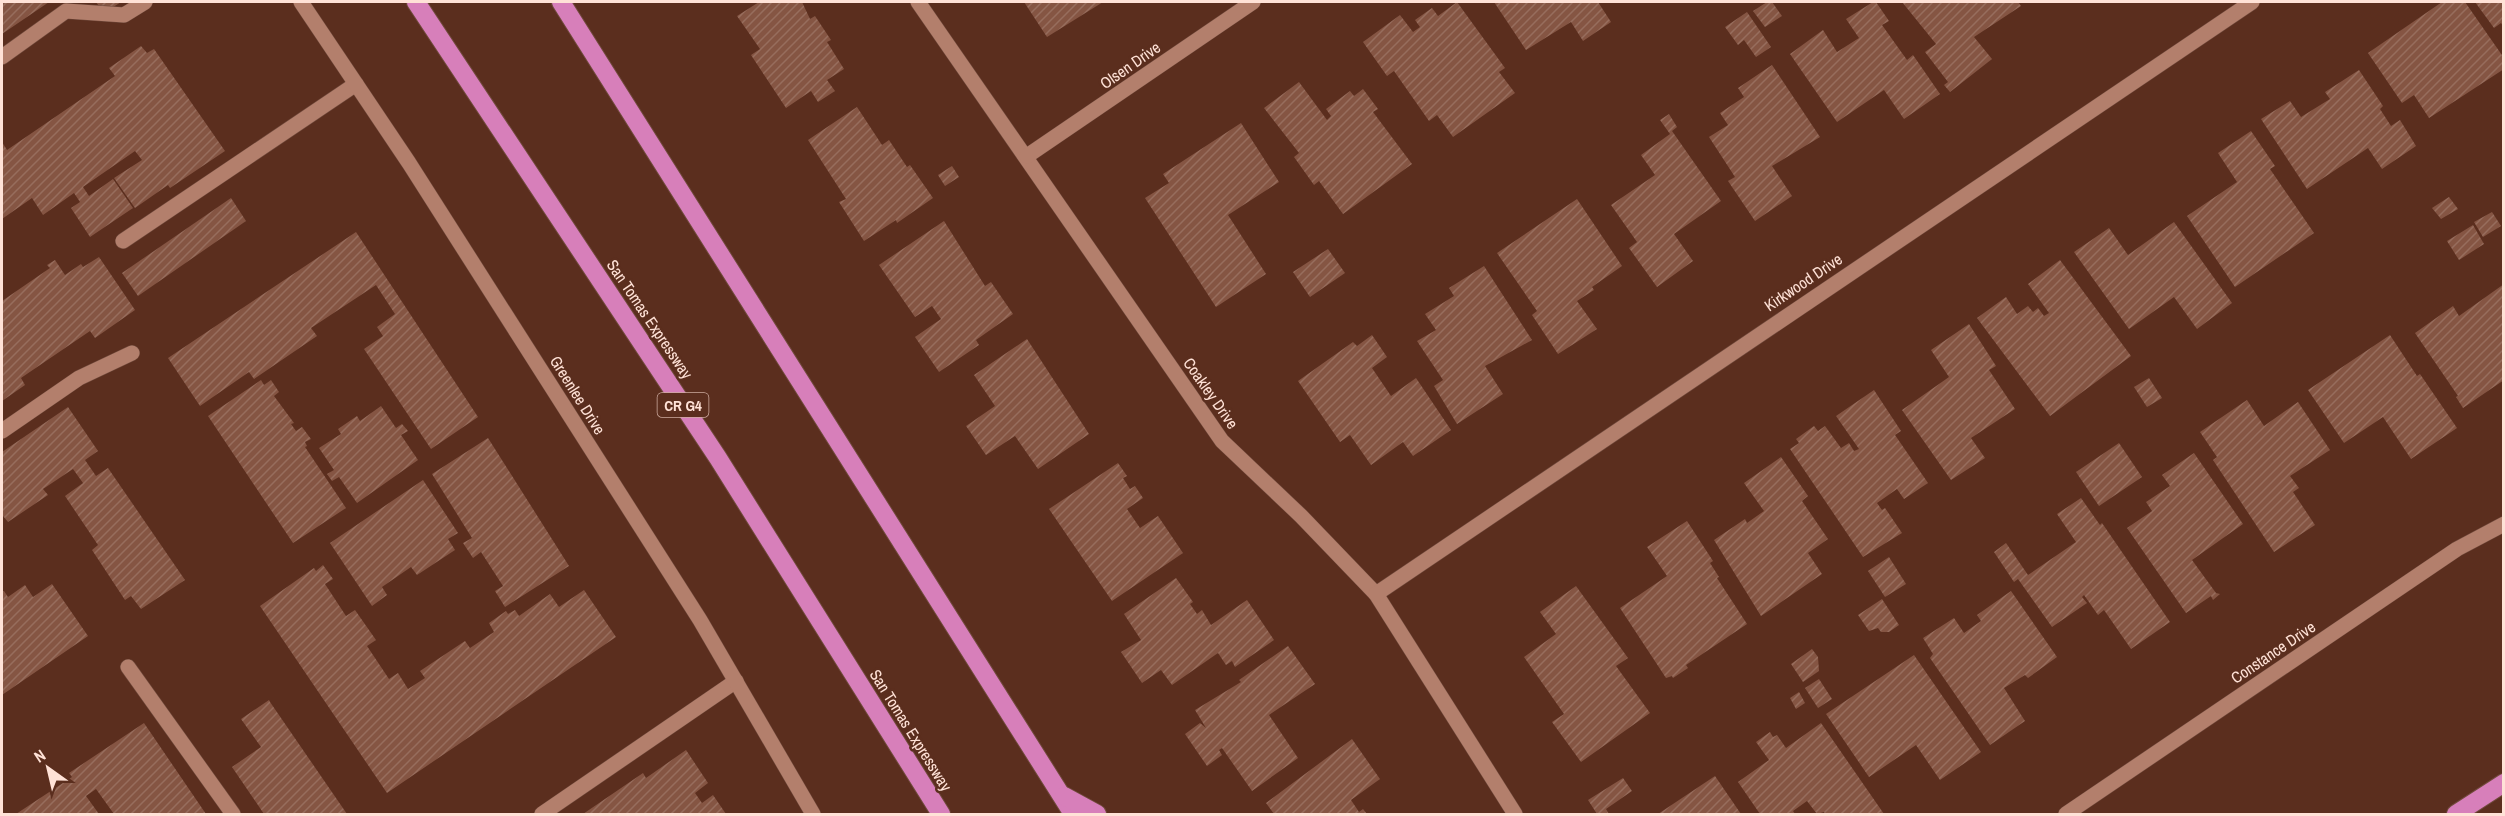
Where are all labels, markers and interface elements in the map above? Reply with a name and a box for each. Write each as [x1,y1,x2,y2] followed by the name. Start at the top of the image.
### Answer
[1095,36,1165,94] street label: Olsen Drive
[1760,248,1846,316] street label: Kirkwood Drive
[602,255,698,383] street label: San Tomas Expressway
[545,351,611,439] street label: Greenlee Drive
[1178,353,1244,433] street label: Coakley Drive
[658,393,708,417] road number: CR G4
[2226,616,2320,688] street label: Constance Drive
[865,665,958,795] street label: San Tomas Expressway
[18,738,78,798] north arrow
[30,744,50,767] text: N

